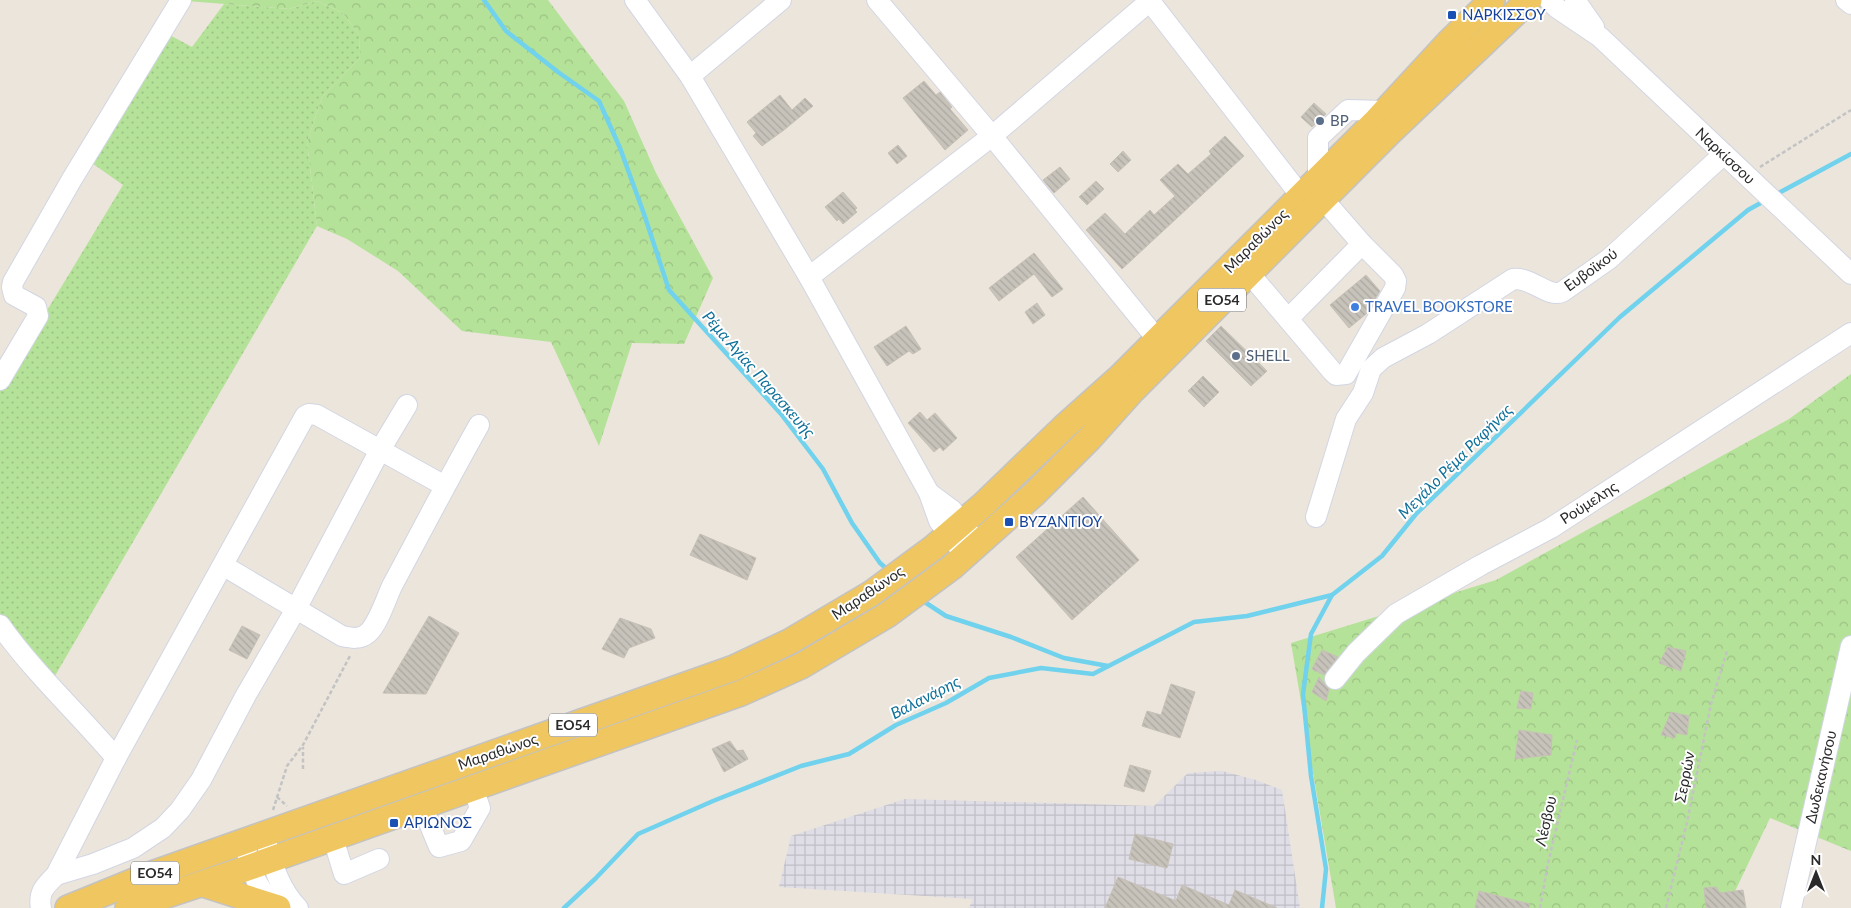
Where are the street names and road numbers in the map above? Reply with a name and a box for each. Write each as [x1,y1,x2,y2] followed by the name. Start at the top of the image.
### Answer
[1692,123,1759,187] street label: Ναρκίσσου
[1220,205,1291,276] street label: Μαραθώνος
[1560,244,1621,295] street label: Ευβοϊκού
[1198,288,1246,312] road number: ΕΟ54
[1556,477,1621,527] street label: Ρούμελης
[828,561,907,623] street label: Μαραθώνος
[549,714,597,736] road number: ΕΟ54
[455,729,540,773] street label: Μαραθώνος
[1801,729,1839,825] street label: Δωδεκανήσου
[1670,749,1698,804] street label: Σερρών
[1531,794,1560,848] street label: Λέσβου
[131,861,179,884] road number: ΕΟ54

